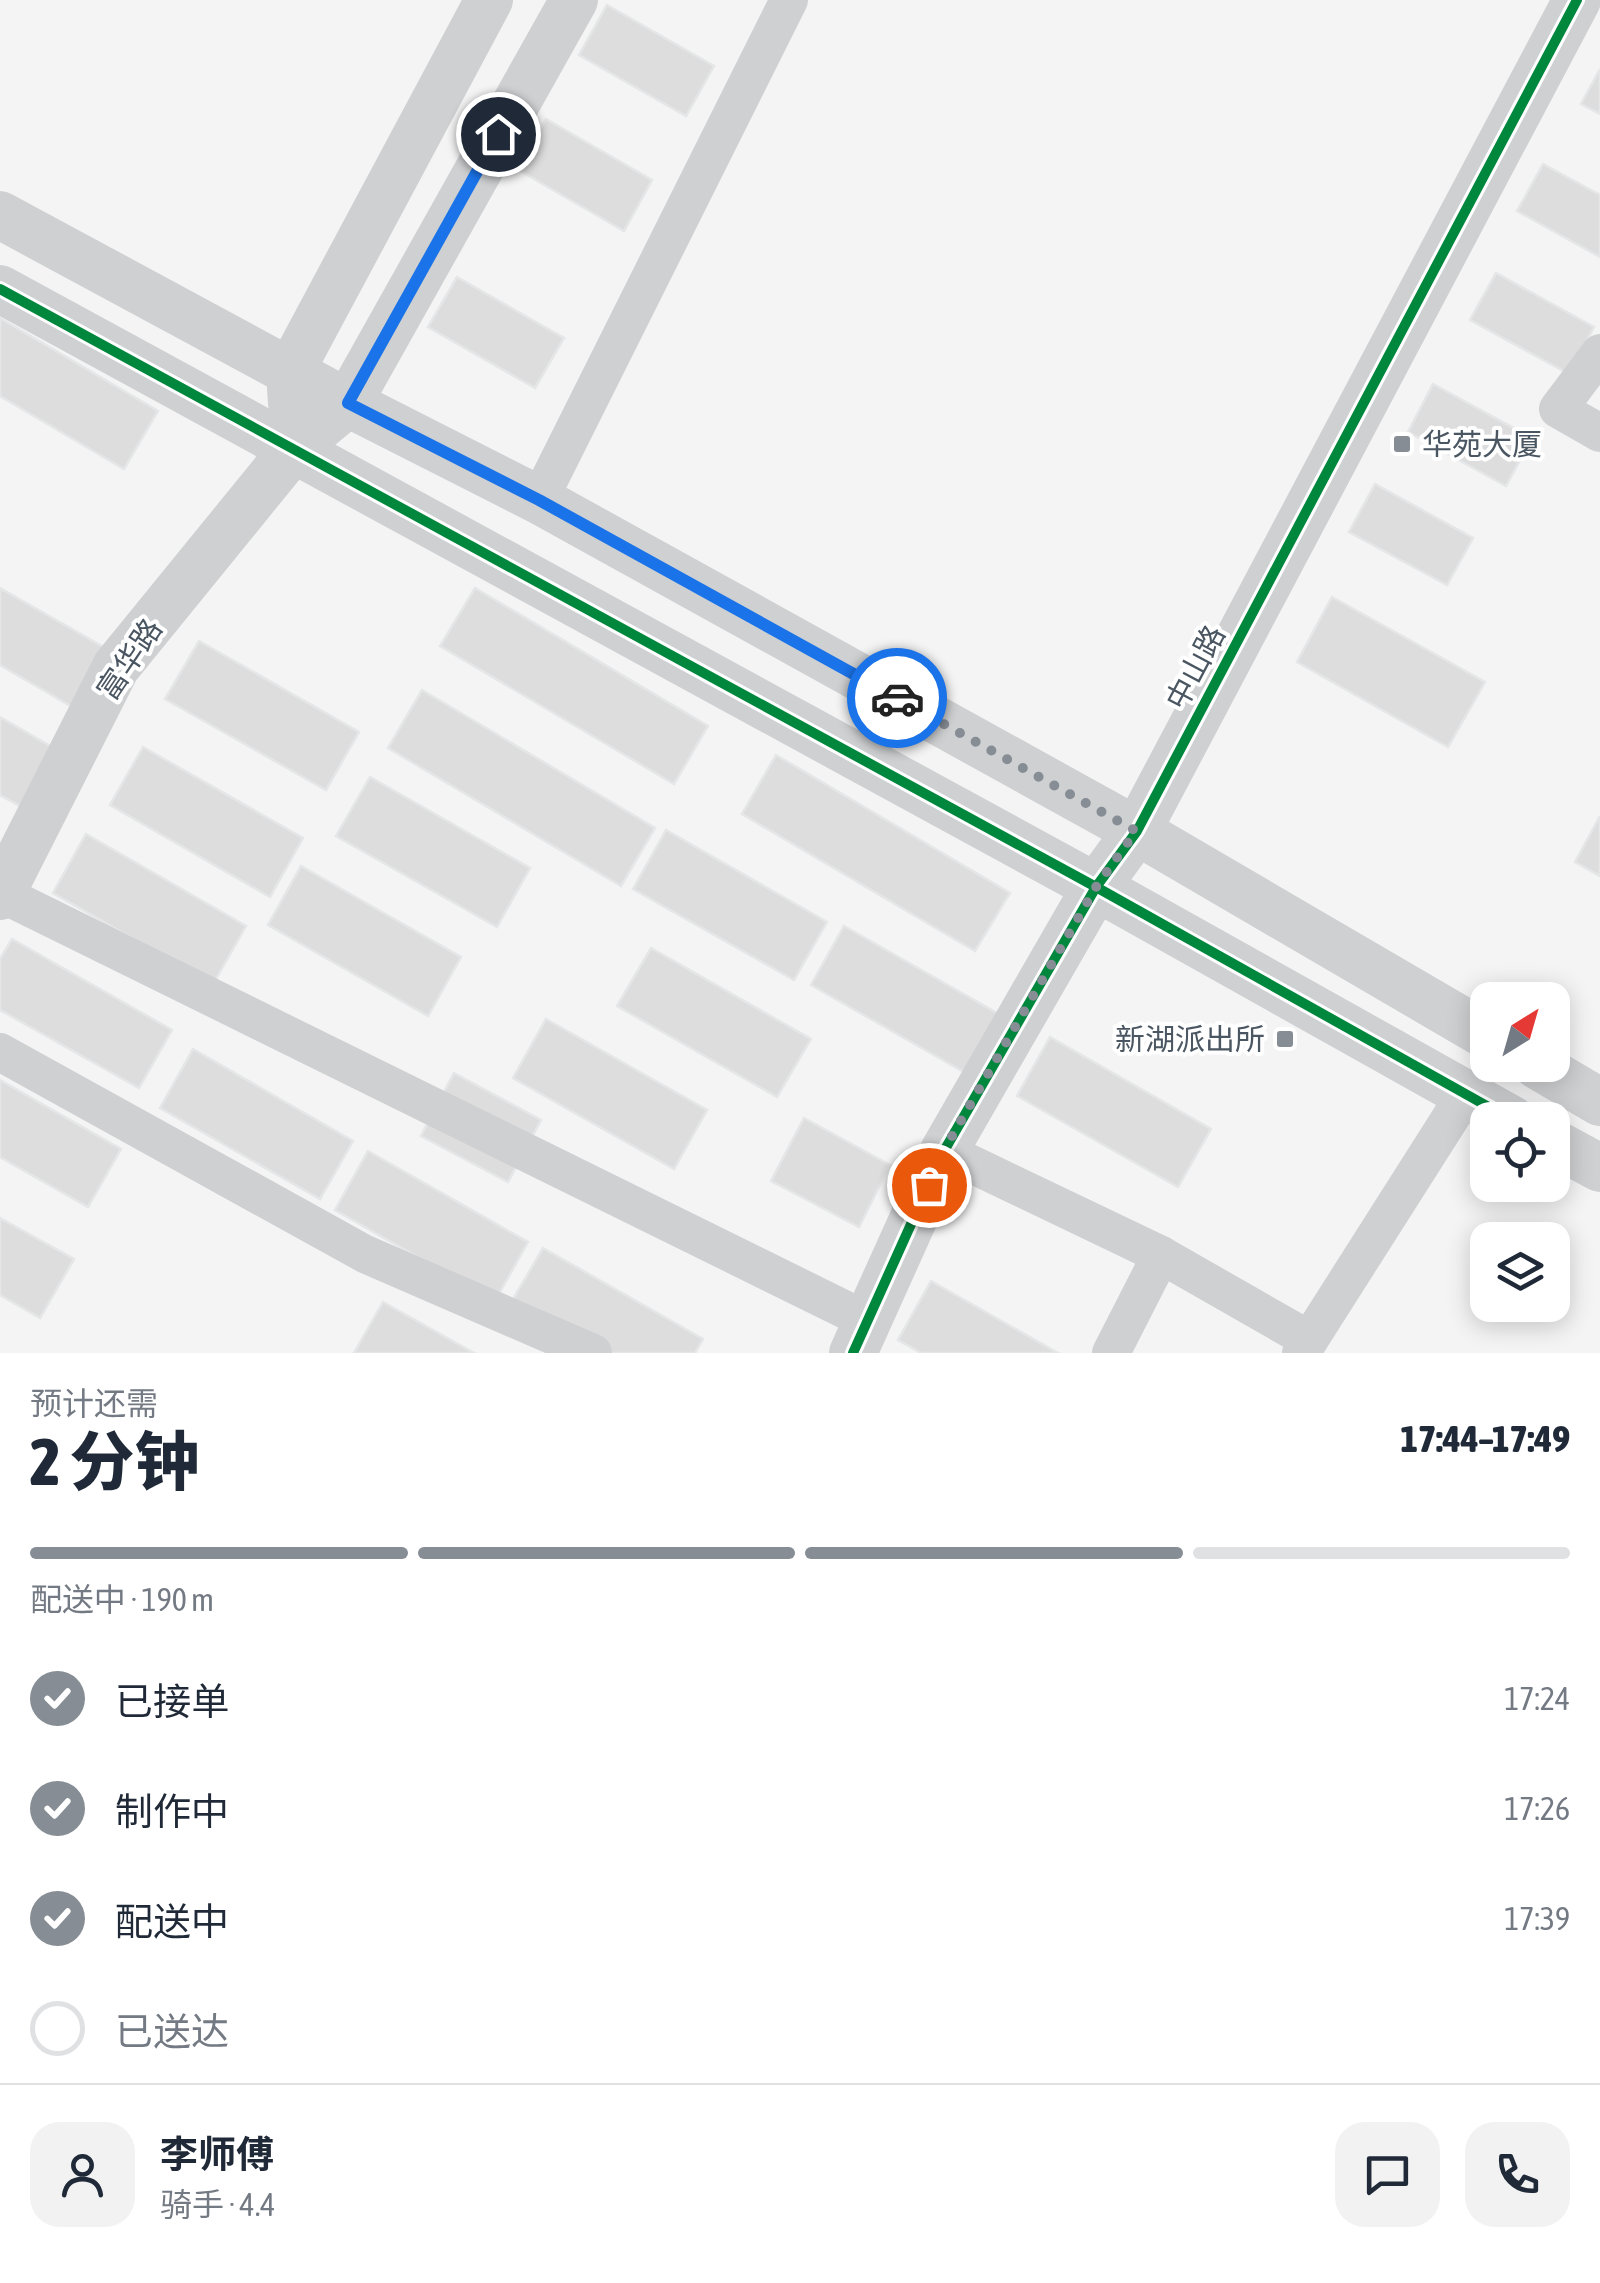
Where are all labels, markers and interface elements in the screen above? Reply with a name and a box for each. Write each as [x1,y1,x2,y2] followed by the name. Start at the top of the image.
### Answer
[456,92,541,177] pin
[471,107,526,162] icon: home
[1422,427,1542,461] place label: 华苑大厦
[1391,433,1413,455] marker: 华苑大厦
[90,612,168,706] street label: 富华路
[1159,619,1231,715] street label: 中山路
[847,648,947,748] courier
[870,671,925,726] icon: car
[1470,982,1570,1082] north arrow
[1470,982,1570,1322] map controls
[1115,1022,1265,1056] place label: 新湖派出所
[1274,1028,1296,1050] marker: 新湖派出所
[1470,1102,1570,1202] button: locate
[887,1143,972,1228] pin
[902,1158,957,1213] icon: bag
[1470,1222,1570,1322] button: layers
[30,1385,158,1422] text: 预计还需
[1400,1417,1570,1460] text: 17:44–17:49
[30,1424,199,1499] text: 2 分钟
[30,1581,214,1618] text: 配送中 · 190 m
[30,1671,85,1726] icon: check
[115,1680,229,1723] text: 已接单
[1504,1680,1570,1717] text: 17:24
[30,1781,85,1836] icon: check
[115,1790,229,1833] text: 制作中
[1504,1790,1570,1827] text: 17:26
[30,1891,85,1946] icon: check
[115,1900,229,1943] text: 配送中
[1504,1900,1570,1937] text: 17:39
[115,2010,229,2053] text: 已送达
[30,2122,135,2227] button: person
[1335,2122,1440,2227] button: chat
[1465,2122,1570,2227] button: phone
[160,2133,274,2176] text: 李师傅
[160,2186,275,2223] text: 骑手 · 4.4

